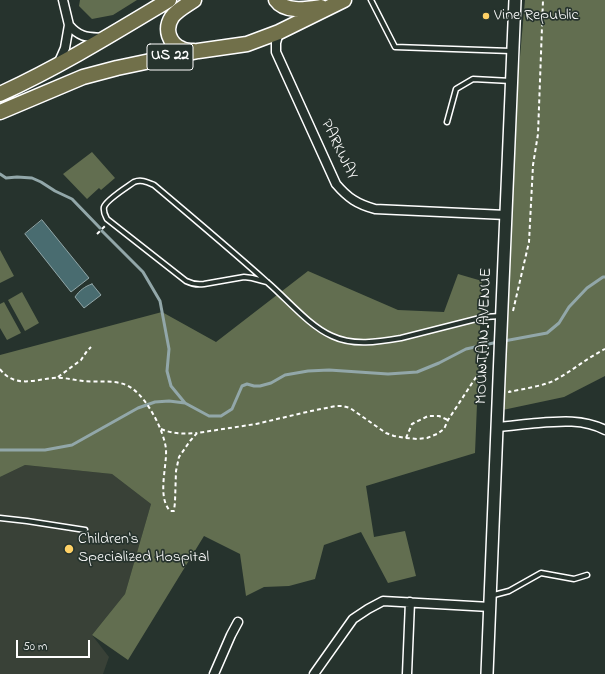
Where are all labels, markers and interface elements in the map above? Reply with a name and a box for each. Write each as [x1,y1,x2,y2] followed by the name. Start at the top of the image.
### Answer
[494,6,579,26] place label: Vine Republic
[481,11,491,21] marker: Vine Republic
[147,44,193,70] road number: US 22
[315,117,361,183] street label: PARKWAY
[473,268,497,404] street label: MOUNTAIN AVENUE
[78,530,209,568] place label: Children's Specialized Hospital
[63,543,75,555] marker: Children's Specialized Hospital
[18,632,92,658] scale bar
[23,638,47,656] text: 50 m

